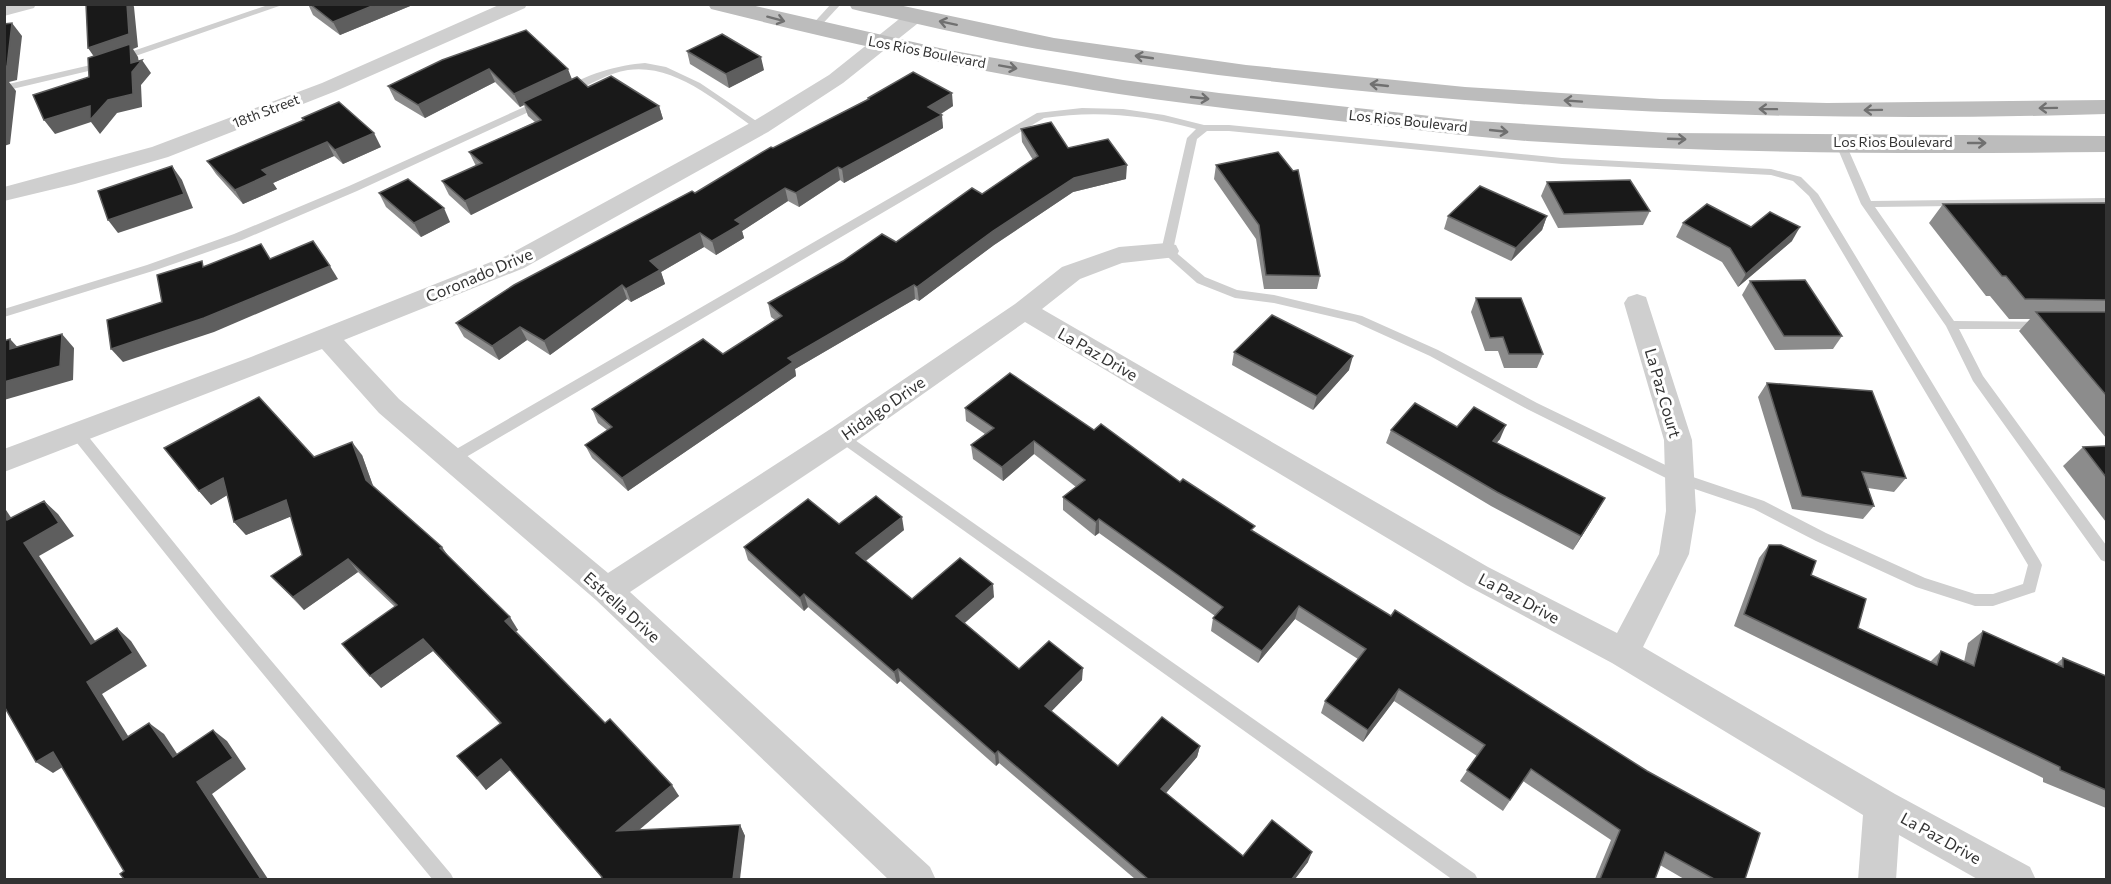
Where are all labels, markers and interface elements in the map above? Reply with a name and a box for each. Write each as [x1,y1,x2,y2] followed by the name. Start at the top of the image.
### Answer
[766,14,785,26] one-way arrow
[939,17,959,28] one-way arrow
[867,32,987,71] street label: Los Rios Boulevard
[1134,52,1154,63] one-way arrow
[997,62,1017,73] one-way arrow
[1370,79,1389,90] one-way arrow
[230,90,302,131] street label: 18th Street
[1190,93,1210,104] one-way arrow
[1564,95,1584,106] one-way arrow
[2039,102,2059,114] one-way arrow
[1759,103,1779,114] one-way arrow
[1864,104,1884,116] one-way arrow
[1348,106,1468,135] street label: Los Rios Boulevard
[1488,126,1508,137] one-way arrow
[1833,133,1953,150] street label: Los Rios Boulevard
[1666,134,1686,145] one-way arrow
[1966,137,1986,149] one-way arrow
[423,243,535,306] street label: Coronado Drive
[1055,323,1141,384] street label: La Paz Drive
[1642,346,1685,440] street label: La Paz Court
[837,372,928,443] street label: Hidalgo Drive
[580,567,664,646] street label: Estrella Drive
[1476,568,1563,627] street label: La Paz Drive
[1898,808,1985,867] street label: La Paz Drive

